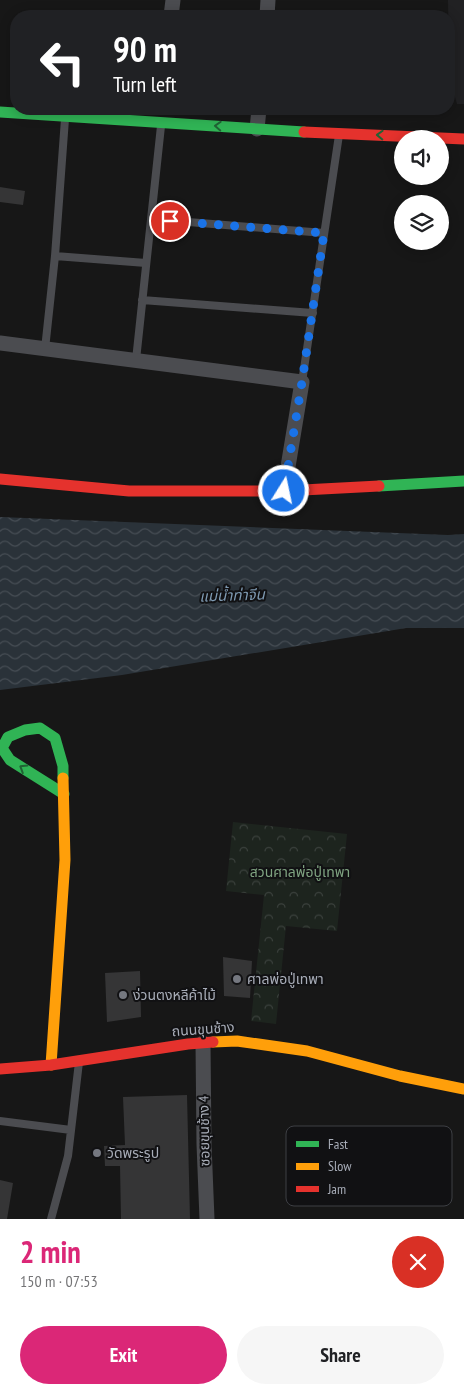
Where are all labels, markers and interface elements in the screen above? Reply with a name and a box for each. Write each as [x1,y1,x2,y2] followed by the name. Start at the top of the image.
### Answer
[113,26,177,72] text: 90 m
[30,30,95,95] icon: left
[113,70,177,98] text: Turn left
[214,121,222,132] one-way arrow
[376,130,384,141] one-way arrow
[394,130,449,250] map controls
[394,130,449,185] button: sound
[394,195,449,250] button: layers
[149,200,191,242] pin
[156,207,184,235] icon: arrive
[257,464,309,516] position arrow
[199,583,266,606] water label: แม่น้ำท่าจีน
[19,764,28,774] one-way arrow
[250,863,350,881] park label: สวนศาลพ่อปู่เทพา
[247,970,324,988] place label: ศาลพ่อปู่เทพา
[231,973,243,985] marker: ศาลพ่อปู่เทพา
[133,986,216,1004] place label: ง่วนตงหลีค้าไม้
[117,989,129,1001] marker: ง่วนตงหลีค้าไม้
[171,1018,235,1040] street label: ถนนขุนช้าง
[194,1095,214,1166] street label: ซอยขุนช้าง 4
[286,1126,452,1206] legend
[328,1135,348,1153] text: Fast
[107,1144,159,1162] place label: วัดพระรูป
[91,1147,103,1159] marker: วัดพระรูป
[328,1157,352,1175] text: Slow
[327,1180,346,1198] text: Jam
[20,1232,81,1271] text: 2 min
[392,1236,444,1288] button: close
[20,1271,98,1291] text: 150 m · 07:53
[20,1326,227,1384] button: Exit
[237,1326,444,1384] button: Share

